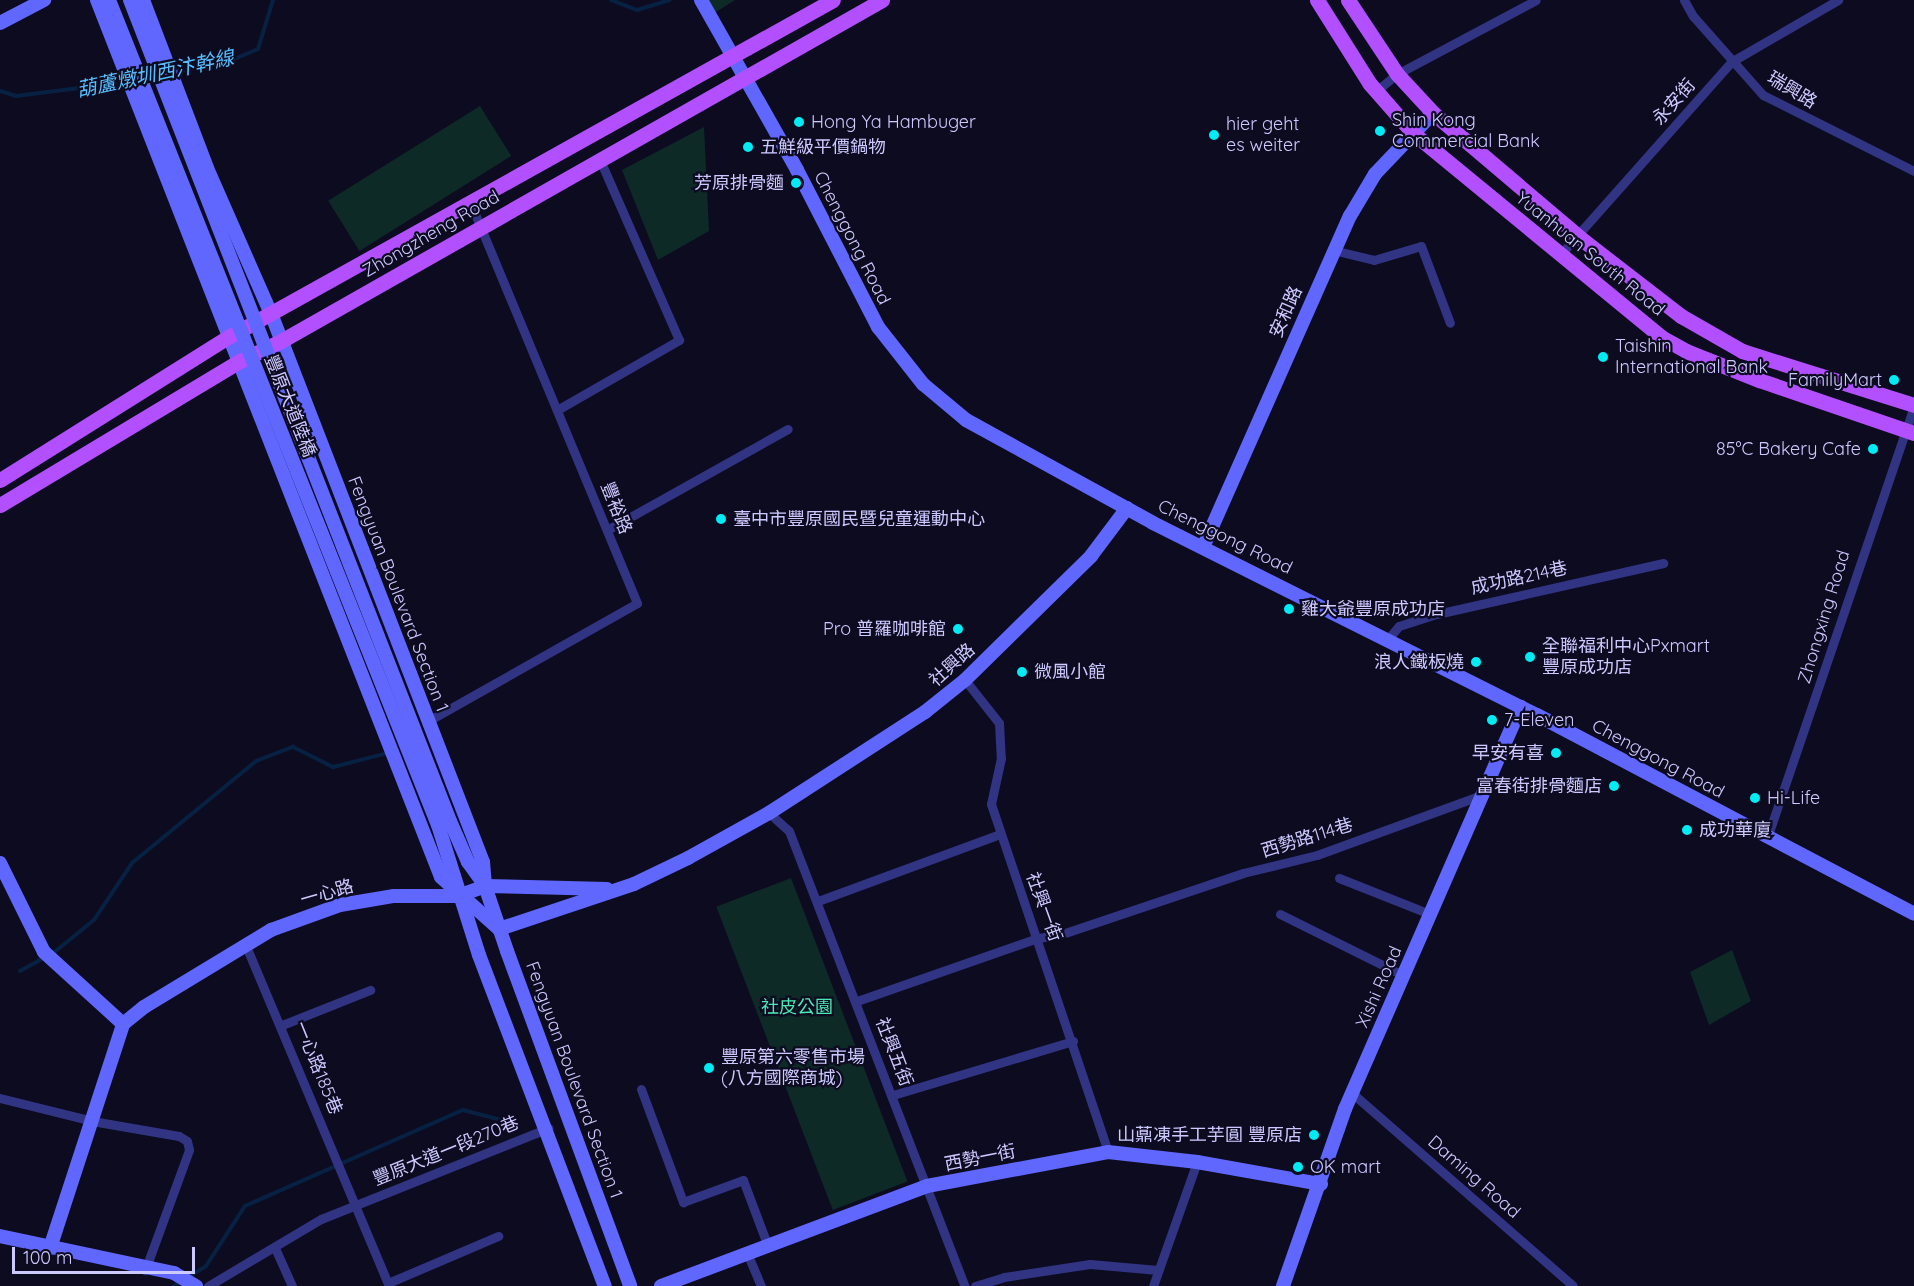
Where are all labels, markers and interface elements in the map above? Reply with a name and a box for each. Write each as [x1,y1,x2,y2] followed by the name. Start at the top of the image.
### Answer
[74,45,236,101] water label: 葫蘆燉圳西汴幹線
[1763,67,1821,113] street label: 瑞興路
[1648,75,1700,129] street label: 永安街
[1392,110,1540,152] place label: Shin Kong Commercial Bank
[811,111,976,133] place label: Hong Ya Hambuger
[1226,114,1300,156] place label: hier geht es weiter
[792,115,806,129] marker: Hong Ya Hambuger
[1373,124,1387,138] marker: Shin Kong Commercial Bank
[1207,128,1221,142] marker: hier geht es weiter
[760,136,886,158] place label: 五鮮級平價鍋物
[741,140,755,154] marker: 五鮮級平價鍋物
[809,168,895,308] street label: Chenggong Road
[694,172,784,194] place label: 芳原排骨麵
[789,176,803,190] marker: 芳原排骨麵
[359,186,503,282] street label: Zhongzheng Road
[1511,187,1669,321] street label: Yuanhuan South Road
[1265,283,1307,341] street label: 安和路
[1615,336,1768,378] place label: Taishin International Bank
[1596,350,1610,364] marker: Taishin International Bank
[260,352,320,460] street label: 豐原大道陸橋
[1788,369,1882,391] place label: FamilyMart
[1887,373,1901,387] marker: FamilyMart
[1716,438,1861,460] place label: 85°C Bakery Cafe
[1866,442,1880,456] marker: 85°C Bakery Cafe
[343,473,453,715] street label: Fengyuan Boulevard Section 1
[596,479,636,537] street label: 豐裕路
[1154,495,1296,579] street label: Chenggong Road
[733,508,985,530] place label: 臺中市豐原國民暨兒童運動中心
[714,512,728,526] marker: 臺中市豐原國民暨兒童運動中心
[1793,548,1855,686] street label: Zhongxing Road
[1469,557,1569,599] street label: 成功路214巷
[1301,598,1445,620] place label: 雞大爺豐原成功店
[1282,602,1296,616] marker: 雞大爺豐原成功店
[823,618,946,640] place label: Pro 普羅咖啡館
[951,622,965,636] marker: Pro 普羅咖啡館
[1542,636,1710,678] place label: 全聯福利中心Pxmart 豐原成功店
[925,639,979,691] street label: 社興路
[1523,650,1537,664] marker: 全聯福利中心Pxmart 豐原成功店
[1374,651,1464,673] place label: 浪人鐵板燒
[1469,655,1483,669] marker: 浪人鐵板燒
[1034,661,1106,683] place label: 微風小館
[1015,665,1029,679] marker: 微風小館
[1504,709,1575,731] place label: 7-Eleven
[1485,713,1499,727] marker: 7-Eleven
[1588,715,1728,803] street label: Chenggong Road
[1472,742,1544,764] place label: 早安有喜
[1549,746,1563,760] marker: 早安有喜
[1476,775,1602,797] place label: 富春街排骨麵店
[1607,779,1621,793] marker: 富春街排骨麵店
[1767,787,1820,809] place label: Hi-Life
[1748,791,1762,805] marker: Hi-Life
[1259,814,1355,862] street label: 西勢路114巷
[1699,819,1771,841] place label: 成功華廈
[1680,823,1694,837] marker: 成功華廈
[1022,869,1066,945] street label: 社興一街
[298,875,356,911] street label: 一心路
[1351,943,1407,1031] street label: Xishi Road
[521,959,627,1201] street label: Fengyuan Boulevard Section 1
[761,996,833,1018] park label: 社皮公園
[871,1015,917,1089] street label: 社興五街
[290,1018,346,1118] street label: 一心路185巷
[721,1047,865,1090] place label: 豐原第六零售市場 (八方國際商城)
[702,1061,716,1075] marker: 豐原第六零售市場 (八方國際商城)
[370,1112,522,1190] street label: 豐原大道一段270巷
[1117,1124,1302,1146] place label: 山薡凍手工芋圓 豐原店
[1307,1128,1321,1142] marker: 山薡凍手工芋圓 豐原店
[1423,1131,1525,1223] street label: Daming Road
[943,1141,1017,1175] street label: 西勢一街
[1310,1156,1381,1178] place label: OK mart
[1291,1160,1305,1174] marker: OK mart
[15,1235,198,1273] scale bar
[23,1246,72,1269] text: 100 m

